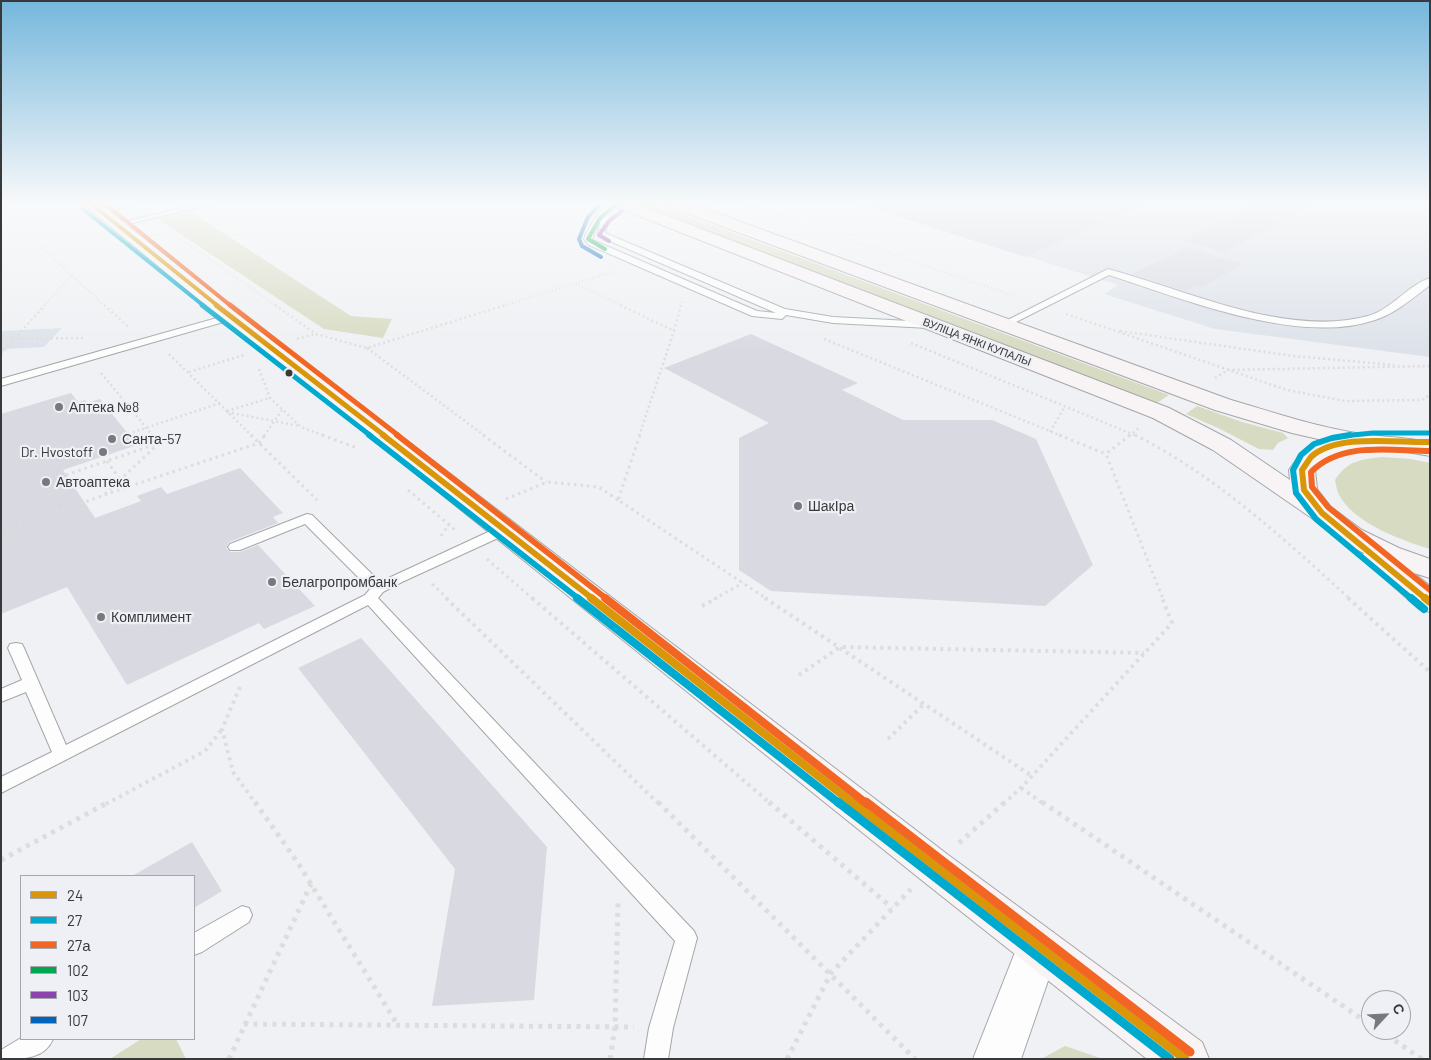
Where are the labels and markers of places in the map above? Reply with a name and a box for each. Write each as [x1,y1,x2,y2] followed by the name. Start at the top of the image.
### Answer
[284,368,294,378] unlabelled marker
[69,399,139,415] place label: Аптека №8
[53,401,65,413] marker: Аптека №8
[122,431,181,447] place label: Санта-57
[106,433,118,445] marker: Санта-57
[21,444,93,460] place label: Dr. Hvostoff
[97,446,109,458] marker: Dr. Hvostoff
[56,474,130,490] place label: Автоаптека
[40,476,52,488] marker: Автоаптека
[808,498,854,514] place label: ШакІра
[792,500,804,512] marker: ШакІра
[282,574,397,590] place label: Белагропромбанк
[266,576,278,588] marker: Белагропромбанк
[111,609,192,625] place label: Комплимент
[95,611,107,623] marker: Комплимент

